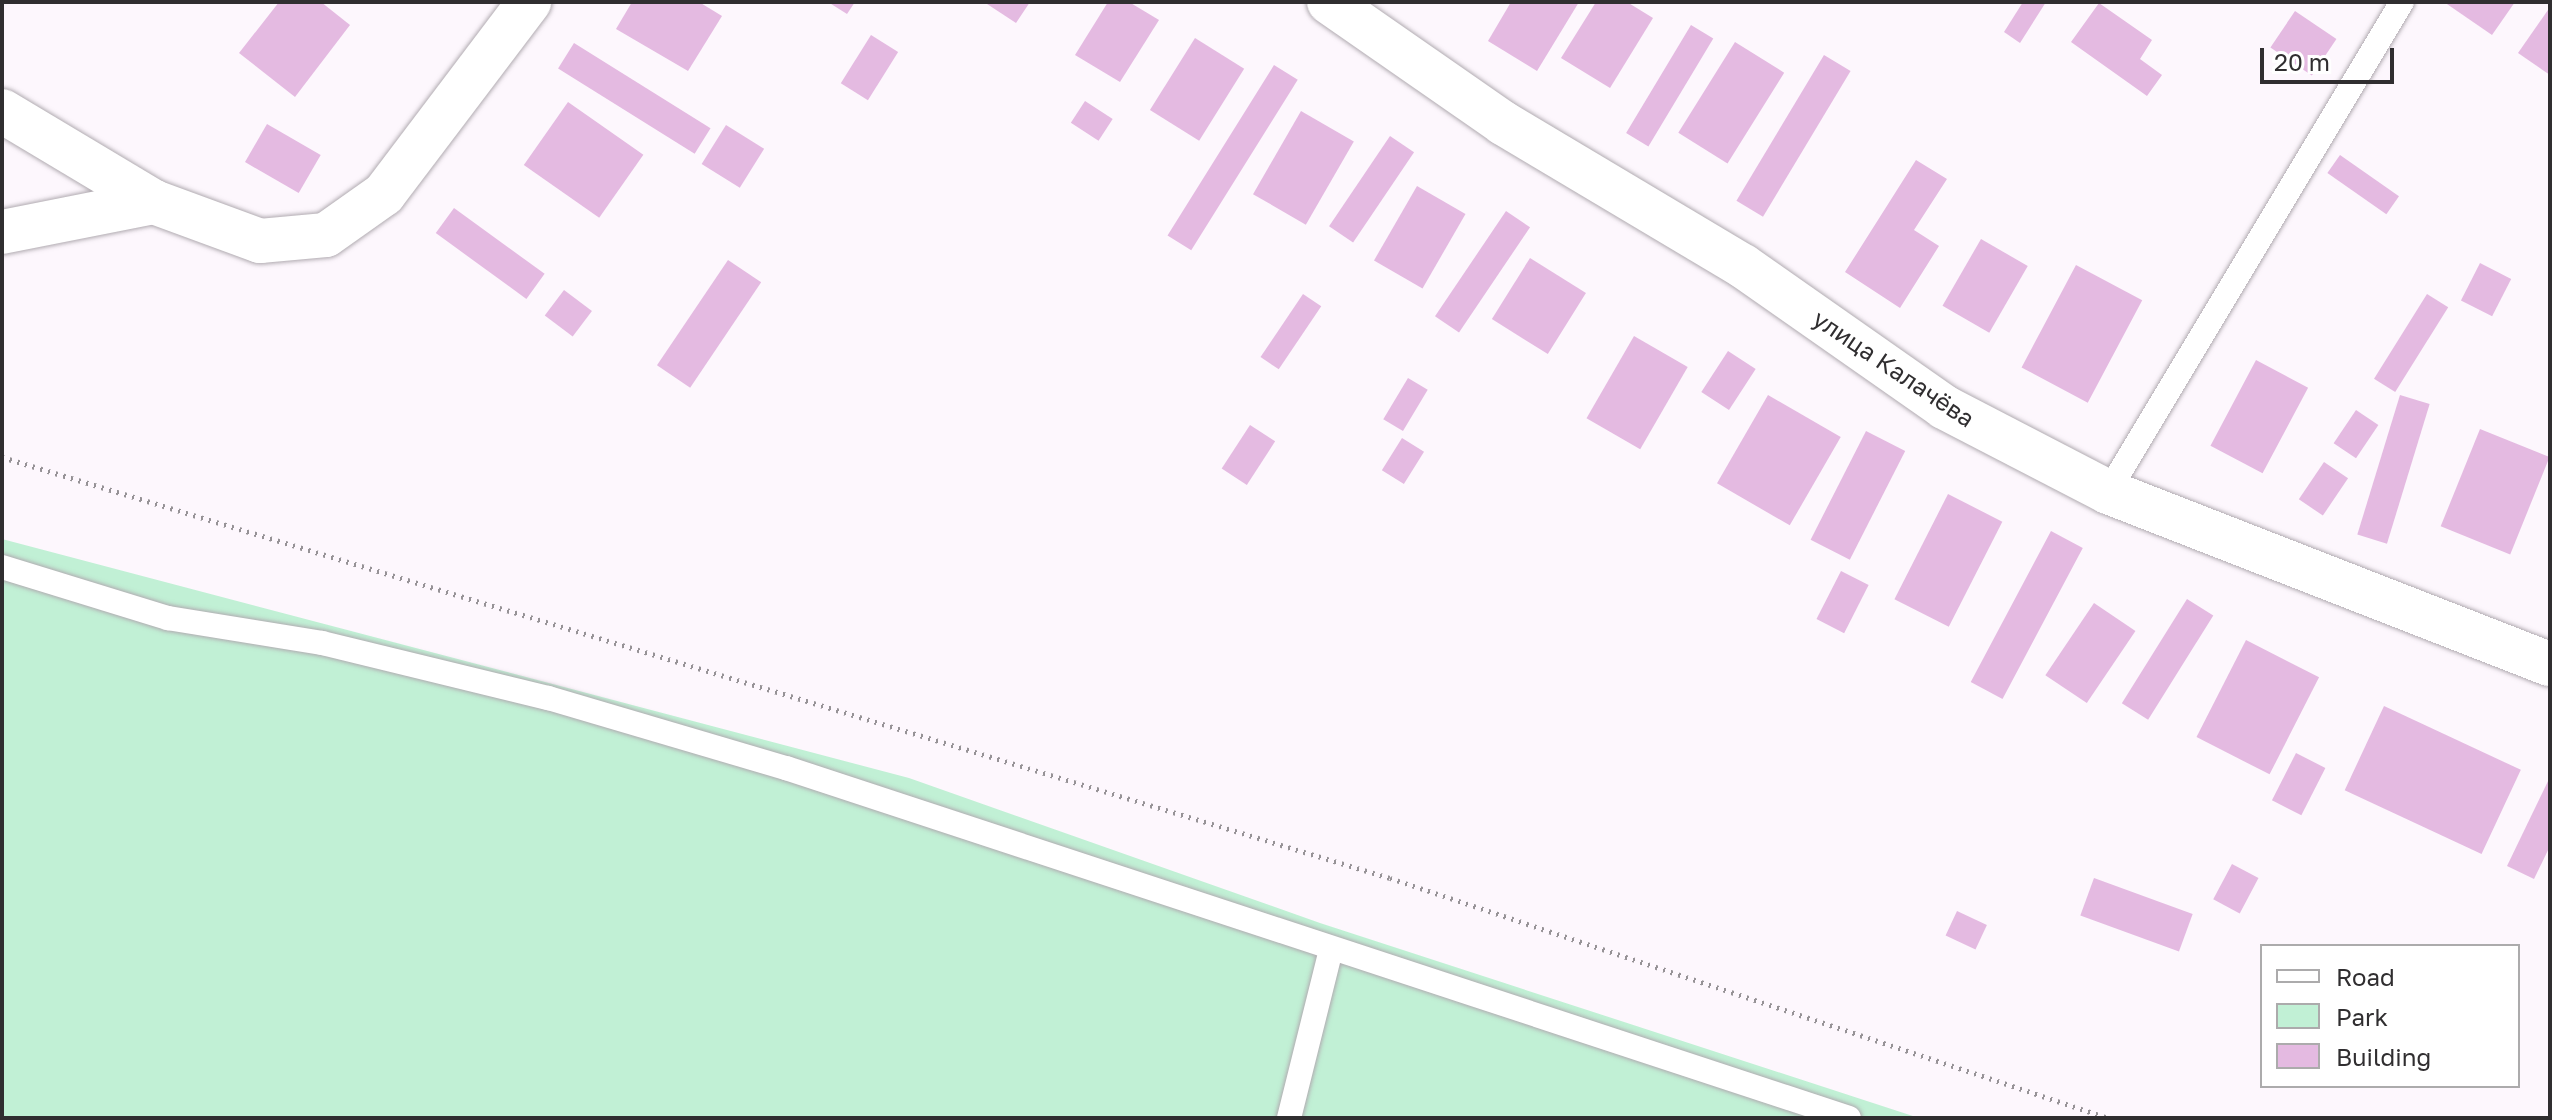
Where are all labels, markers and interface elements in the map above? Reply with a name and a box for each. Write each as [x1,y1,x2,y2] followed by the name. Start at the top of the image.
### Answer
[2264,32,2398,82] scale bar
[2274,47,2330,76] text: 20 m
[1808,303,1980,433] street label: улица Калачёва
[2260,944,2520,1088] legend
[2336,962,2395,991] text: Road
[2336,1002,2388,1031] text: Park
[2336,1042,2431,1071] text: Building

